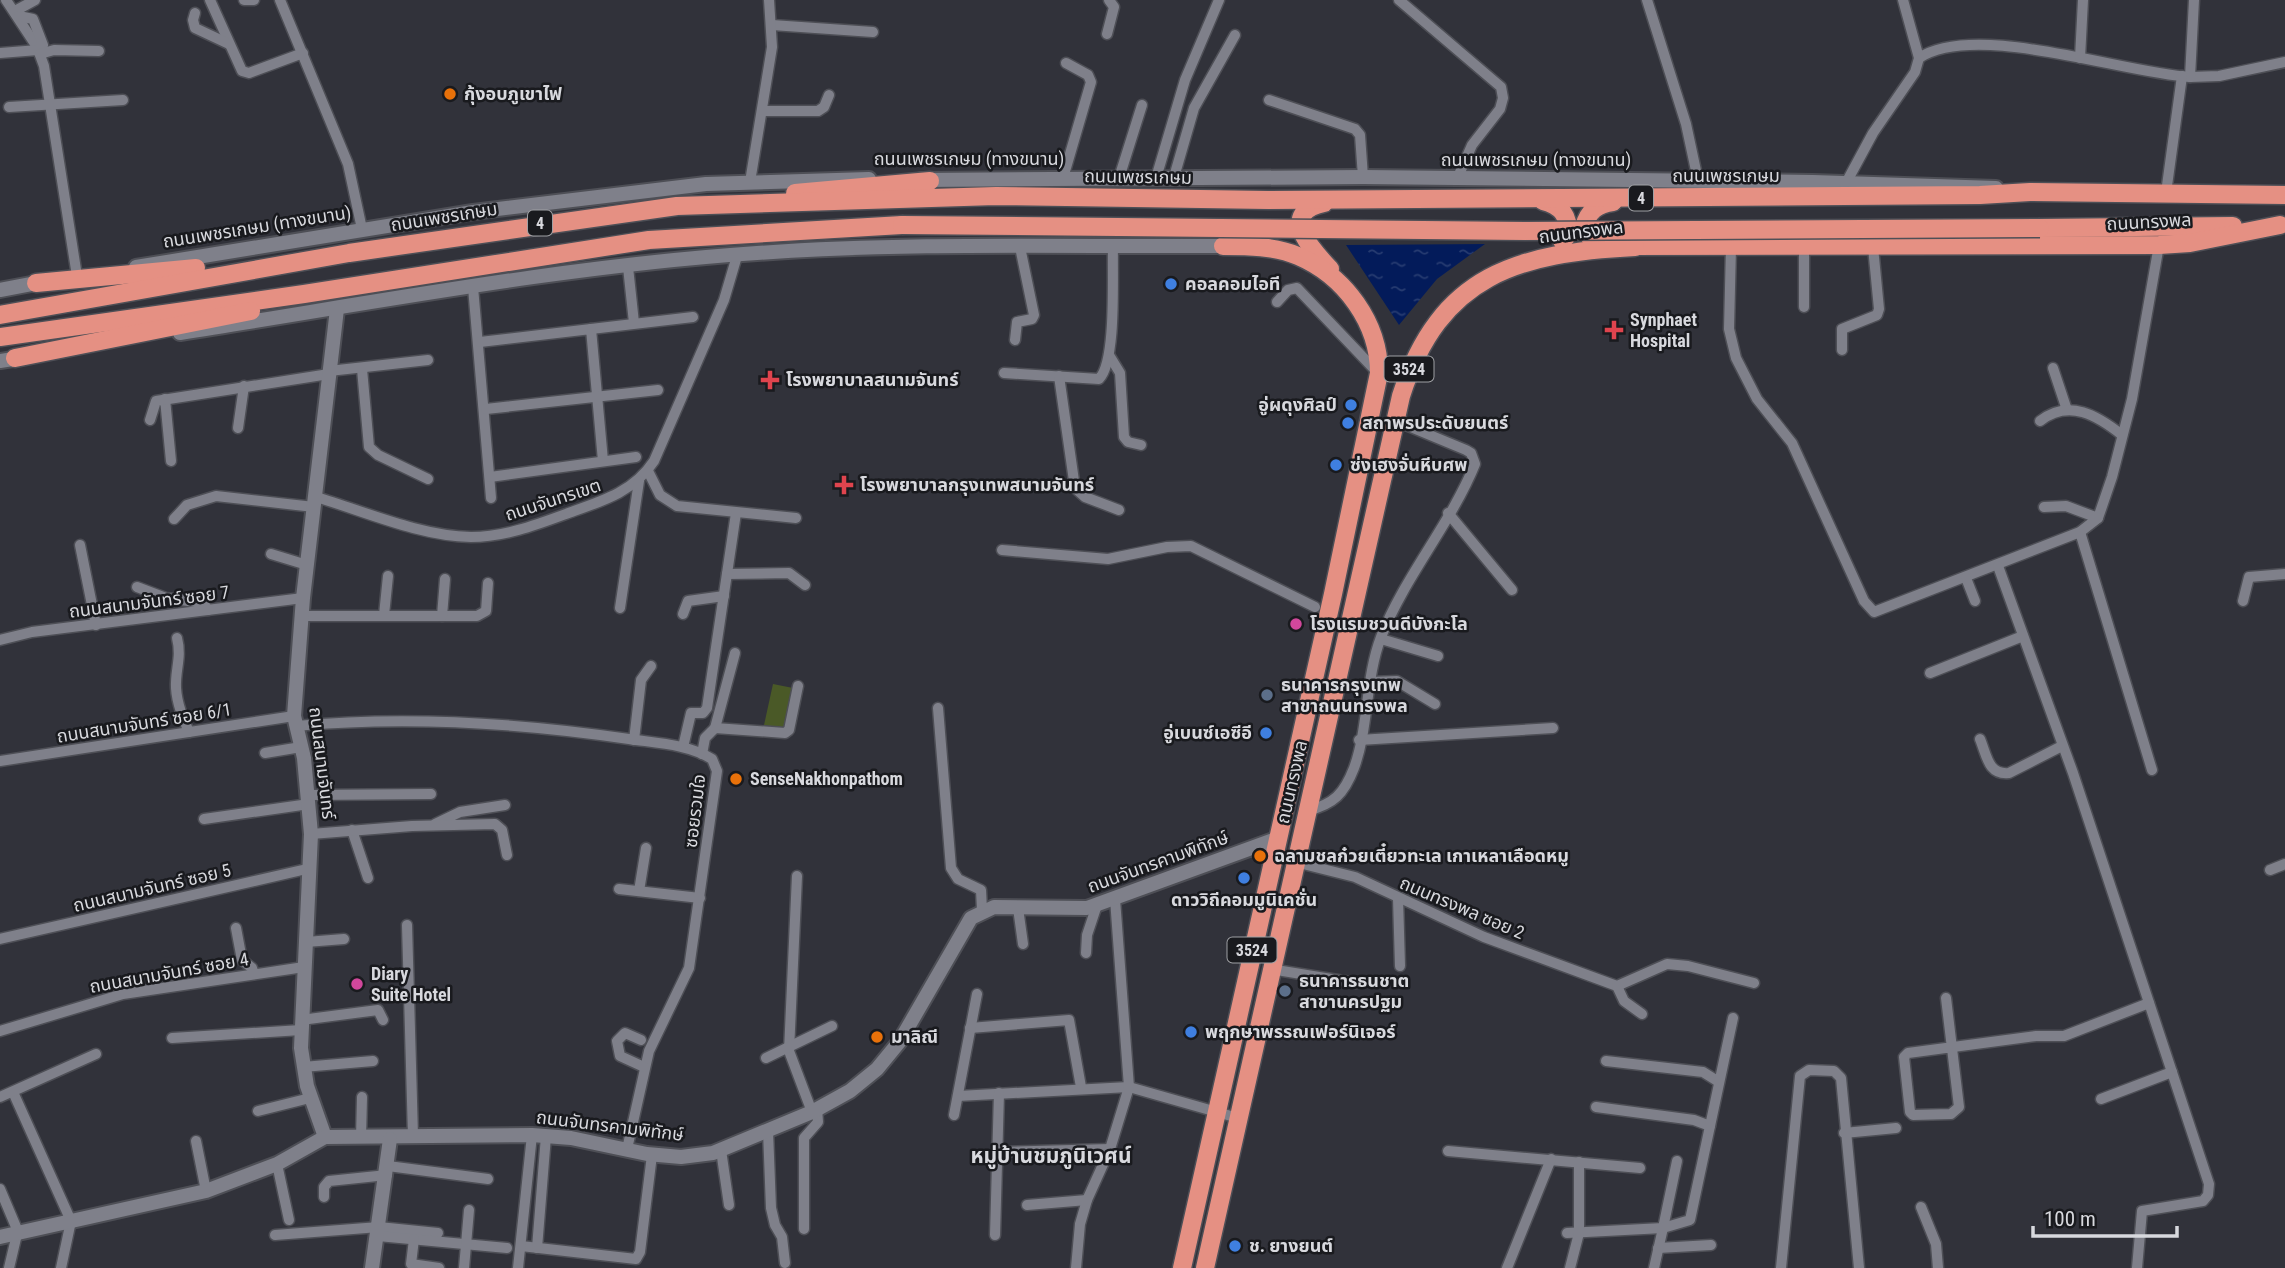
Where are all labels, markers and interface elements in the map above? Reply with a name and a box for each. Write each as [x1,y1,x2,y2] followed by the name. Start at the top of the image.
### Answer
[464,83,562,105] place label: กุ้งอบภูเขาไฟ
[442,86,458,102] marker: กุ้งอบภูเขาไฟ
[874,148,1064,170] street label: ถนนเพชรเกษม (ทางขนาน)
[1441,149,1631,171] street label: ถนนเพชรเกษม (ทางขนาน)
[1084,165,1192,188] street label: ถนนเพชรเกษม
[1672,165,1780,186] street label: ถนนเพชรเกษม
[1629,186,1653,210] road number: 4
[389,198,499,235] street label: ถนนเพชรเกษม
[161,201,353,253] street label: ถนนเพชรเกษม (ทางขนาน)
[2106,209,2192,234] street label: ถนนทรงพล
[528,210,552,236] road number: 4
[1537,216,1624,247] street label: ถนนทรงพล
[1185,273,1280,294] place label: คอลคอมไอที
[1163,276,1179,292] marker: คอลคอมไอที
[1630,309,1697,351] place label: Synphaet Hospital
[1604,320,1624,340] marker: Synphaet Hospital
[1384,356,1434,382] road number: 3524
[786,369,959,390] place label: โรงพยาบาลสนามจันทร์
[760,370,780,390] marker: โรงพยาบาลสนามจันทร์
[1258,394,1337,416] place label: อู่ผดุงศิลป์
[1343,397,1359,413] marker: อู่ผดุงศิลป์
[1362,412,1508,433] place label: สถาพรประดับยนตร์
[1340,415,1356,431] marker: สถาพรประดับยนตร์
[1350,453,1467,475] place label: ซ่งเฮงจั่นหีบศพ
[1328,457,1344,473] marker: ซ่งเฮงจั่นหีบศพ
[502,474,603,525] street label: ถนนจันทรเขต
[860,474,1094,496] place label: โรงพยาบาลกรุงเทพสนามจันทร์
[834,475,854,495] marker: โรงพยาบาลกรุงเทพสนามจันทร์
[68,581,230,622] street label: ถนนสนามจันทร์ ซอย 7
[1310,613,1468,634] place label: โรงแรมชวนดีบังกะโล
[1288,616,1304,632] marker: โรงแรมชวนดีบังกะโล
[1281,674,1408,716] place label: ธนาคารกรุงเทพ สาขาถนนทรงพล
[1259,687,1275,703] marker: ธนาคารกรุงเทพ สาขาถนนทรงพล
[55,698,233,747] street label: ถนนสนามจันทร์ ซอย 6/1
[305,706,340,821] street label: ถนนสนามจันทร์
[1163,722,1252,744] place label: อู่เบนซ์เอซีอี
[1258,725,1274,741] marker: อู่เบนซ์เอซีอี
[1272,738,1311,826] street label: ถนนทรงพล
[750,768,903,789] place label: SenseNakhonpathom
[728,771,744,787] marker: SenseNakhonpathom
[680,773,709,849] street label: ซอยรวมใจ
[1084,826,1231,897] street label: ถนนจันทรคามพิทักษ์
[1274,843,1569,867] place label: ฉลามชลก๋วยเตี๋ยวทะเล เกาเหลาเลือดหมู
[1252,848,1268,864] marker: ฉลามชลก๋วยเตี๋ยวทะเล เกาเหลาเลือดหมู
[71,859,233,916] street label: ถนนสนามจันทร์ ซอย 5
[1236,870,1252,886] marker: ดาววิถีคอมมูนิเคชั่น
[1397,872,1528,943] street label: ถนนทรงพล ซอย 2
[1171,888,1317,911] place label: ดาววิถีคอมมูนิเคชั่น
[1228,938,1276,962] road number: 3524
[88,948,250,997] street label: ถนนสนามจันทร์ ซอย 4
[371,963,451,1005] place label: Diary Suite Hotel
[1299,970,1409,1012] place label: ธนาคารธนชาต สาขานครปฐม
[349,976,365,992] marker: Diary Suite Hotel
[1277,983,1293,999] marker: ธนาคารธนชาต สาขานครปฐม
[1205,1021,1396,1042] place label: พฤกษาพรรณเฟอร์นิเจอร์
[1183,1024,1199,1040] marker: พฤกษาพรรณเฟอร์นิเจอร์
[891,1026,938,1047] place label: มาลิณี
[869,1029,885,1045] marker: มาลิณี
[535,1106,685,1145] street label: ถนนจันทรคามพิทักษ์
[970,1144,1132,1169] district label: หมู่บ้านชมภูนิเวศน์
[2033,1194,2176,1238] scale bar
[2044,1207,2096,1231] text: 100 m
[1249,1235,1333,1256] place label: ช. ยางยนต์
[1227,1238,1243,1254] marker: ช. ยางยนต์

